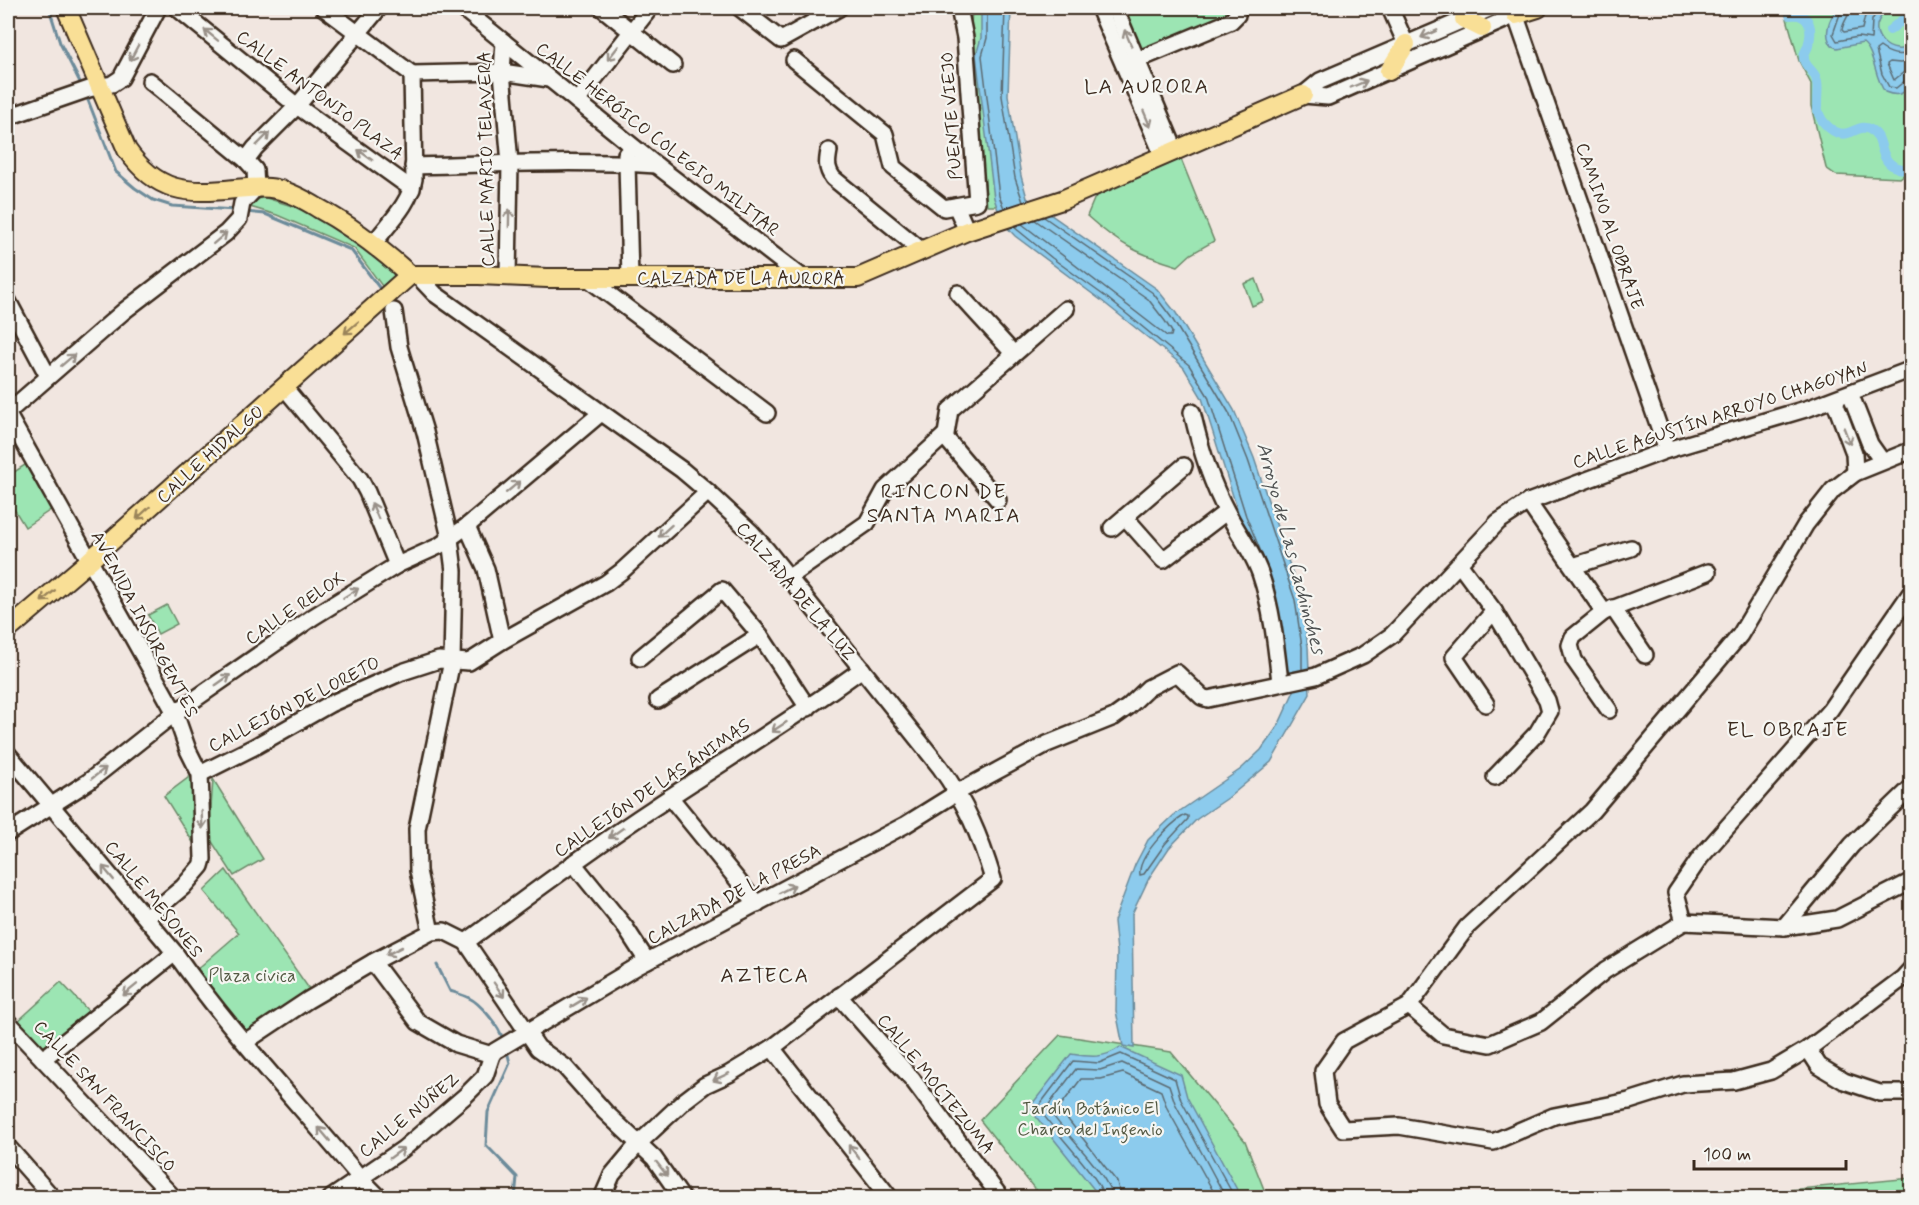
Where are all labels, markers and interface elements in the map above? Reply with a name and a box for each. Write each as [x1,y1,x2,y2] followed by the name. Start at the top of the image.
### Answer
[231,25,408,166] street label: CALLE ANTONIO PLAZA
[203,29,219,42] one-way arrow
[1122,29,1133,48] one-way arrow
[1421,29,1439,40] one-way arrow
[531,37,784,243] street label: CALLE HERÓICO COLEGIO MILITAR
[128,44,139,62] one-way arrow
[607,45,620,61] one-way arrow
[473,51,501,267] street label: CALLE MARIO TELAVERA
[936,51,968,181] street label: PUENTE VIEJO
[1084,73,1210,101] district label: LA AURORA
[1349,78,1367,89] one-way arrow
[1142,110,1153,128] one-way arrow
[256,132,271,147] one-way arrow
[1569,140,1649,313] street label: CAMINO AL OBRAJE
[357,149,373,161] one-way arrow
[503,208,515,228] one-way arrow
[212,231,227,245] one-way arrow
[637,267,845,291] street label: CALZADA DE LA AURORA
[344,321,359,335] one-way arrow
[60,353,76,366] one-way arrow
[1570,357,1871,475] street label: CALLE AGUSTÍN ARROYO CHAGOYAN
[152,400,270,509] street label: CALLE HIDALGO
[1842,426,1853,444] one-way arrow
[1249,440,1332,659] water label: Arroyo de Las Cachinches
[867,478,1021,530] district label: RINCON DE SANTA MARIA
[505,480,520,494] one-way arrow
[369,502,380,520] one-way arrow
[136,506,151,520] one-way arrow
[730,517,860,666] street label: CALZADA DE LA LUZ
[658,524,673,538] one-way arrow
[85,527,204,722] street label: AVENIDA INSURGENTES
[241,567,350,651] street label: CALLE RELOX
[342,587,359,599] one-way arrow
[40,589,56,602] one-way arrow
[205,651,384,759] street label: CALLEJÓN DE LORETO
[214,674,231,686] one-way arrow
[550,714,755,864] street label: CALLEJÓN DE LAS ÁNIMAS
[1727,716,1849,744] district label: EL OBRAJE
[771,721,788,733] one-way arrow
[91,767,107,780] one-way arrow
[196,809,207,829] one-way arrow
[608,827,625,839] one-way arrow
[99,836,208,963] street label: CALLE MESONES
[643,839,826,951] street label: CALZADA DE LA PRESA
[101,866,115,881] one-way arrow
[777,882,795,894] one-way arrow
[385,946,403,958] one-way arrow
[720,962,810,990] district label: AZTECA
[208,964,296,988] park label: Plaza civica
[493,982,505,998] one-way arrow
[122,983,138,996] one-way arrow
[570,995,587,1007] one-way arrow
[871,1009,1000,1160] street label: CALLE MOCTEZUMA
[28,1016,181,1178] street label: CALLE SAN FRANCISCO
[354,1068,465,1164] street label: CALLE NÚÑEZ
[713,1072,731,1084] one-way arrow
[1017,1097,1163,1144] park label: Jardín Botánico El Charco del Ingenio
[317,1127,331,1142] one-way arrow
[1694,1133,1846,1171] scale bar
[1703,1143,1751,1167] text: 100 m
[847,1144,860,1160] one-way arrow
[389,1147,405,1159] one-way arrow
[656,1161,669,1177] one-way arrow

